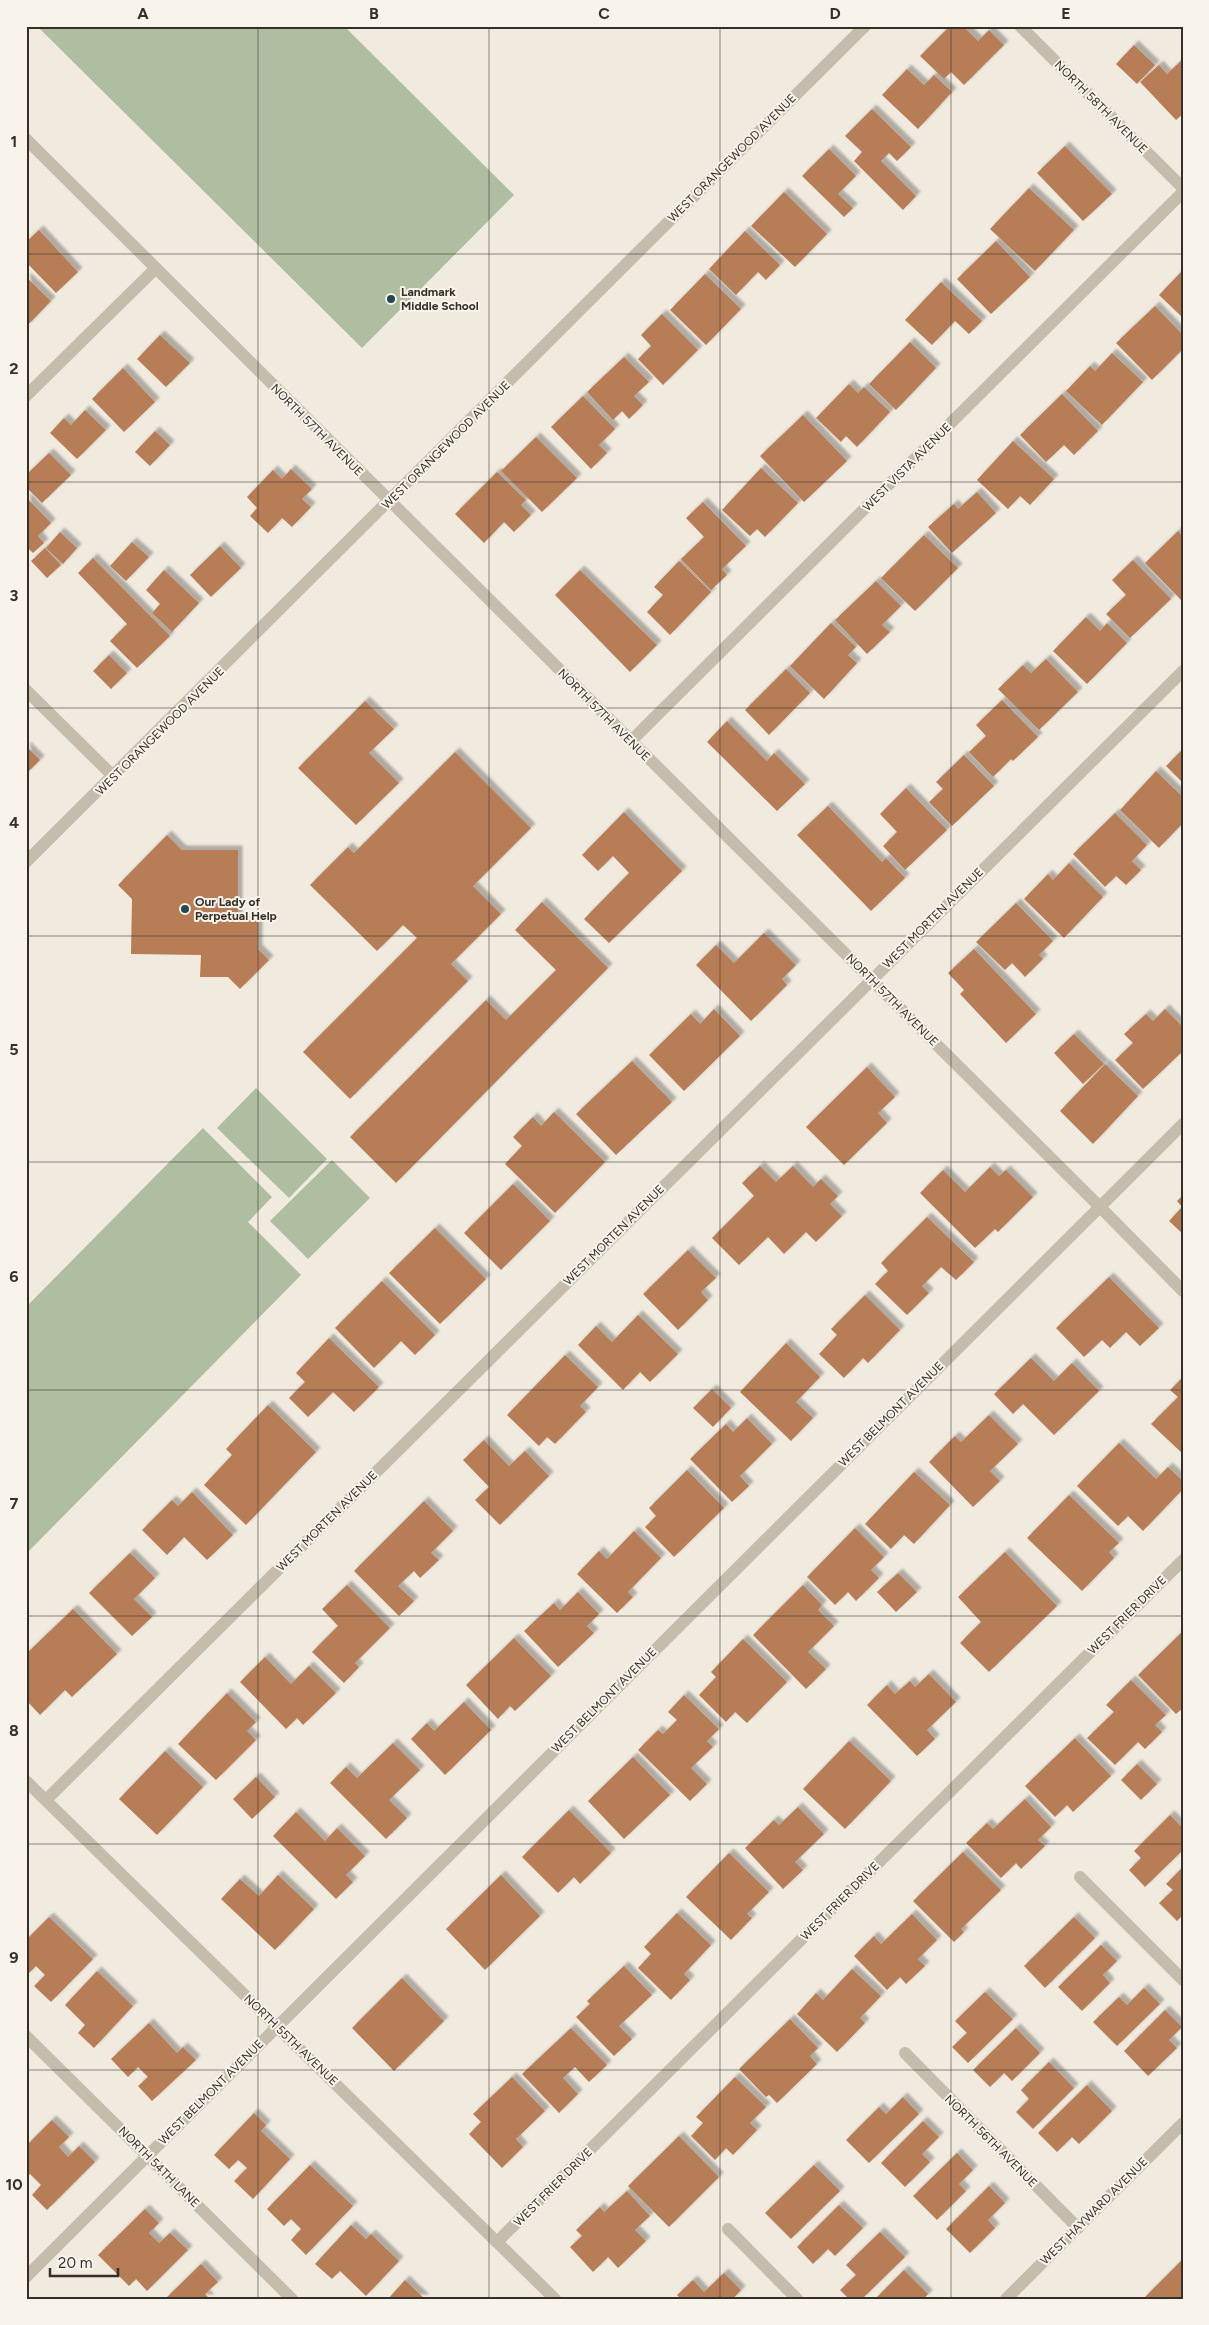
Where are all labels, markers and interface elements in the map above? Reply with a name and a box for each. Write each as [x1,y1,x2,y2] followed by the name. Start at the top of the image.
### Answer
[137,4,149,23] text: A
[369,4,379,23] text: B
[598,4,610,23] text: C
[829,4,841,23] text: D
[1061,4,1071,23] text: E
[1052,58,1150,156] street label: NORTH 58TH AVENUE
[665,91,799,225] street label: WEST ORANGEWOOD AVENUE
[11,132,17,151] text: 1
[401,285,479,313] place label: Landmark Middle School
[385,293,397,305] marker: Landmark Middle School
[9,359,19,378] text: 2
[379,378,513,512] street label: WEST ORANGEWOOD AVENUE
[268,381,366,479] street label: NORTH 57TH AVENUE
[860,420,954,514] street label: WEST VISTA AVENUE
[10,586,19,605] text: 3
[93,664,227,798] street label: WEST ORANGEWOOD AVENUE
[555,666,653,764] street label: NORTH 57TH AVENUE
[9,813,19,832] text: 4
[880,865,986,971] street label: WEST MORTEN AVENUE
[195,895,277,923] place label: Our Lady of Perpetual Help
[179,903,191,915] marker: Our Lady of Perpetual Help
[843,951,941,1049] street label: NORTH 57TH AVENUE
[9,1040,19,1059] text: 5
[561,1182,667,1288] street label: WEST MORTEN AVENUE
[9,1267,19,1286] text: 6
[836,1359,946,1469] street label: WEST BELMONT AVENUE
[274,1468,380,1574] street label: WEST MORTEN AVENUE
[10,1494,19,1513] text: 7
[1085,1573,1169,1657] street label: WEST FRIER DRIVE
[549,1645,659,1755] street label: WEST BELMONT AVENUE
[9,1721,19,1740] text: 8
[798,1859,882,1943] street label: WEST FRIER DRIVE
[9,1948,19,1967] text: 9
[241,1992,341,2088] street label: NORTH 55TH AVENUE
[156,2037,266,2147] street label: WEST BELMONT AVENUE
[942,2092,1040,2190] street label: NORTH 56TH AVENUE
[116,2124,202,2210] street label: NORTH 54TH LANE
[511,2145,595,2229] street label: WEST FRIER DRIVE
[1038,2155,1150,2267] street label: WEST HAYWARD AVENUE
[5,2175,23,2194] text: 10
[50,2245,118,2277] scale bar
[58,2254,92,2272] text: 20 m

